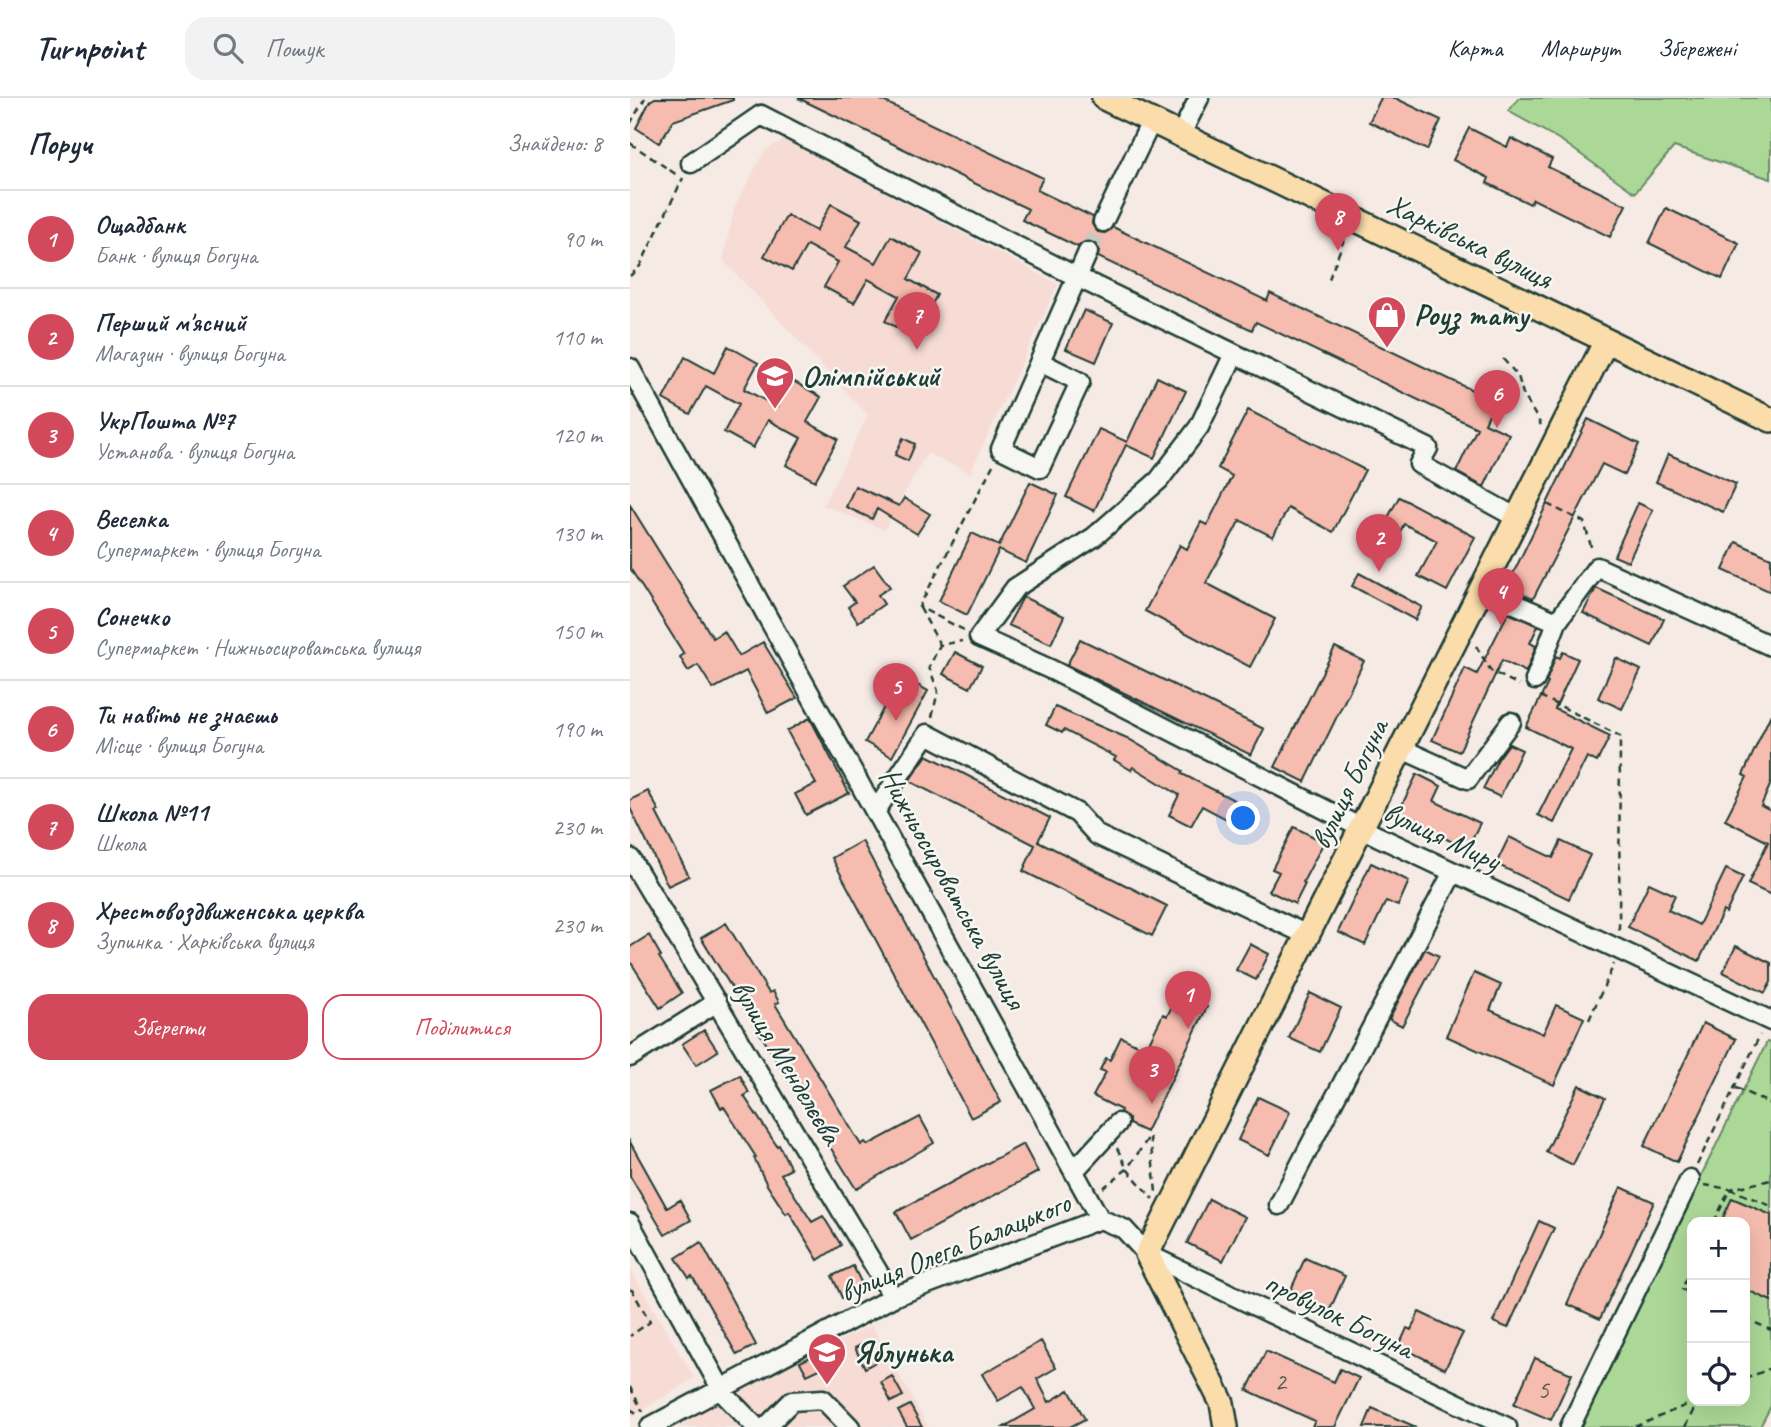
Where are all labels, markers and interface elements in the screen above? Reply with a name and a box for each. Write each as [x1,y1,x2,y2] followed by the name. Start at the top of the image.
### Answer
[185,17,675,80] search box
[35,27,143,69] text: Turnpoint
[209,29,247,67] icon: search
[265,32,323,65] text: Пошук
[1448,33,1503,63] text: Карта
[1541,33,1620,63] text: Маршрут
[1658,33,1736,63] text: Збережені
[28,125,92,163] text: Поруч
[507,129,602,158] text: Знайдено: 8
[1381,185,1560,298] street label: Харківська вулиця
[1315,193,1361,251] pin: 8
[95,208,185,241] text: Ощадбанк
[46,225,56,254] text: 1
[563,225,602,254] text: 90 m
[95,241,257,270] text: Банк · вулиця Богуна
[894,292,940,350] pin: 7
[1366,294,1408,349] shop icon: Роуз тату
[1414,296,1531,335] place label: Роуз тату
[95,306,246,339] text: Перший м'ясний
[46,323,56,352] text: 2
[553,323,602,352] text: 110 m
[95,339,285,368] text: Магазин · вулиця Богуна
[754,355,796,410] school or university icon: Олімпійський
[802,357,942,395] place label: Олімпійський
[1474,370,1520,428] pin: 6
[95,404,234,437] text: УкрПошта №7
[46,421,56,450] text: 3
[553,421,602,450] text: 120 m
[95,437,294,466] text: Установа · вулиця Богуна
[95,502,167,535] text: Веселка
[1356,514,1402,572] pin: 2
[46,519,56,548] text: 4
[553,519,602,548] text: 130 m
[95,535,320,564] text: Супермаркет · вулиця Богуна
[1478,568,1524,626] pin: 4
[95,600,170,633] text: Сонечко
[46,617,56,646] text: 5
[553,617,602,646] text: 150 m
[95,633,420,662] text: Супермаркет · Нижньосироватська вулиця
[873,663,919,721] pin: 5
[95,698,277,731] text: Ти навіть не знаєшь
[1301,711,1398,855] street label: вулиця Богуна
[46,715,56,744] text: 6
[553,715,602,744] text: 190 m
[95,731,263,760] text: Місце · вулиця Богуна
[871,761,1036,1018] street label: Нижньосироватська вулиця
[1377,792,1508,880] street label: вулиця Миру
[95,796,208,829] text: Школа №11
[1226,801,1260,835] your location
[46,813,56,842] text: 7
[553,813,602,842] text: 230 m
[95,829,146,858] text: Школа
[95,894,363,927] text: Хрестовоздвиженська церква
[46,911,56,940] text: 8
[553,911,602,940] text: 230 m
[95,927,314,956] text: Зупинка · Харківська вулиця
[1165,971,1211,1029] pin: 1
[723,973,852,1153] street label: вулиця Менделєєва
[28,994,308,1060] button: Зберегти
[322,994,602,1060] button: Поділитися
[1129,1046,1175,1104] pin: 3
[834,1183,1077,1311] street label: вулиця Олега Балацького
[1687,1217,1750,1406] map controls
[1687,1217,1750,1280] button: +
[1258,1263,1422,1368] street label: провулок Богуна
[1687,1280,1750,1343] button: −
[806,1331,848,1386] school or university icon: Яблунька
[854,1333,955,1371] place label: Яблунька
[1687,1343,1750,1406] button: locate
[1274,1365,1288,1398] house number: 2
[1537,1373,1550,1406] house number: 5

